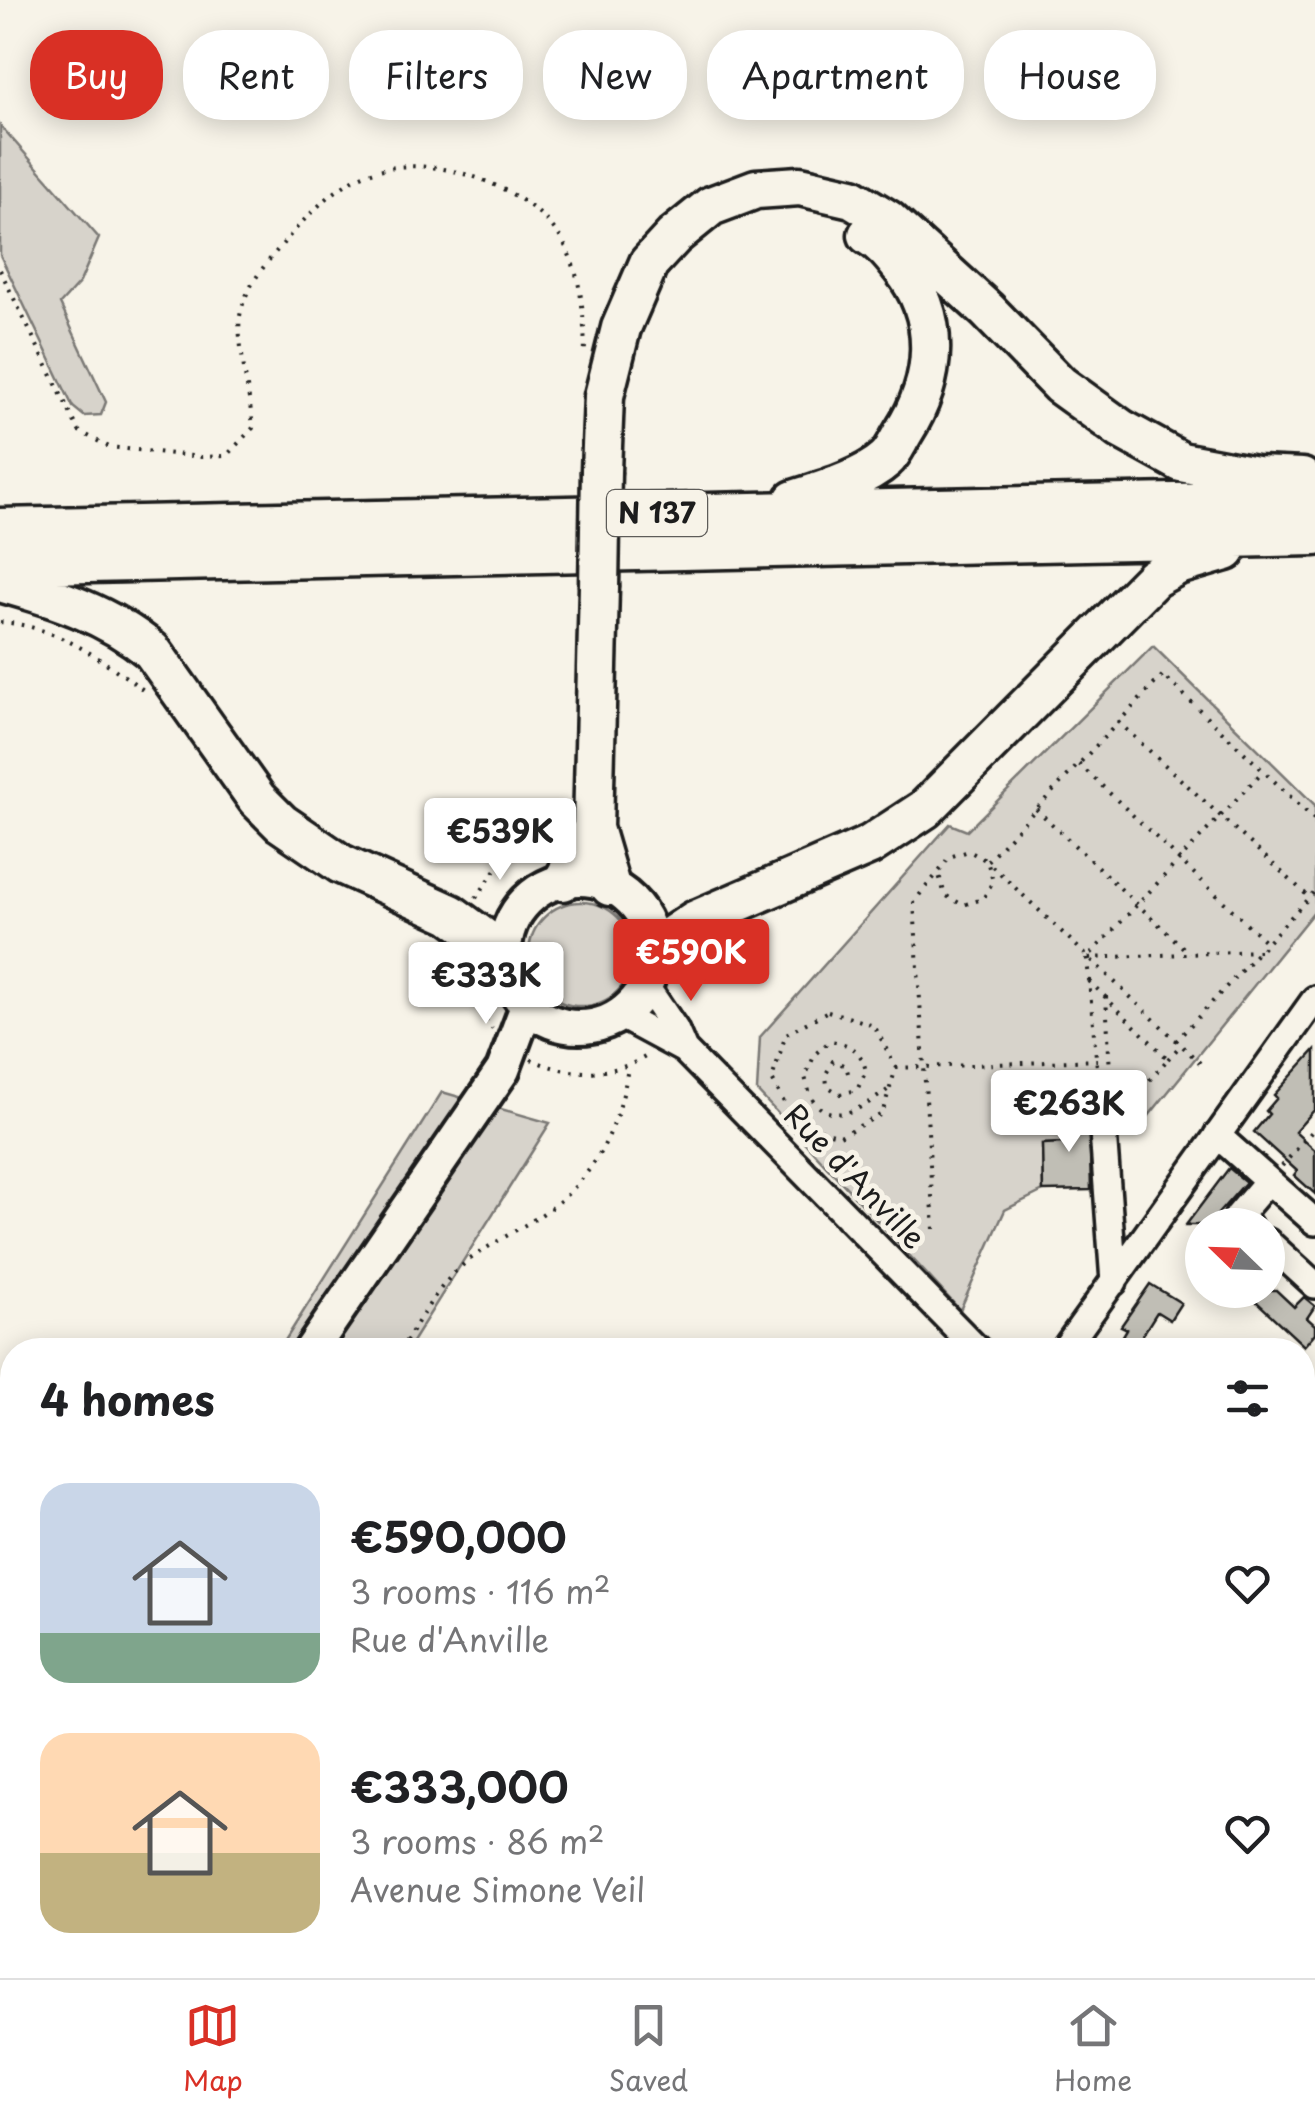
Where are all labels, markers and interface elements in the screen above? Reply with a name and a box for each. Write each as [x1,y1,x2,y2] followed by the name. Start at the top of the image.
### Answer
[30,30,163,120] chip: Buy
[183,30,329,120] chip: Rent
[349,30,523,120] chip: Filters
[543,30,687,120] chip: New
[707,30,964,120] chip: Apartment
[984,30,1156,120] chip: House
[607,490,707,536] road number: N 137
[430,798,570,883] pin: €539K
[446,806,554,854] text: €539K
[621,919,761,1004] pin: €590K
[635,927,747,975] text: €590K
[416,942,556,1027] pin: €333K
[431,950,541,998] text: €333K
[999,1070,1139,1155] pin: €263K
[1013,1078,1125,1126] text: €263K
[775,1093,937,1258] street label: Rue d'Anville
[1185,1208,1285,1308] north arrow
[1185,1208,1285,1308] map controls
[40,1367,215,1430] text: 4 homes
[1220,1371,1275,1426] icon: filters
[350,1504,567,1567] text: €590,000
[120,1523,240,1643] icon: home
[1220,1556,1275,1611] icon: heart
[350,1567,611,1615] text: 3 rooms · 116 m²
[350,1615,549,1663] text: Rue d'Anville
[350,1754,569,1817] text: €333,000
[120,1773,240,1893] icon: home
[1220,1806,1275,1861] icon: heart
[350,1817,605,1865] text: 3 rooms · 86 m²
[350,1865,645,1913] text: Avenue Simone Veil
[183,1998,243,2101] tab: Map
[609,1998,688,2101] tab: Saved
[1054,1998,1132,2101] tab: Home

